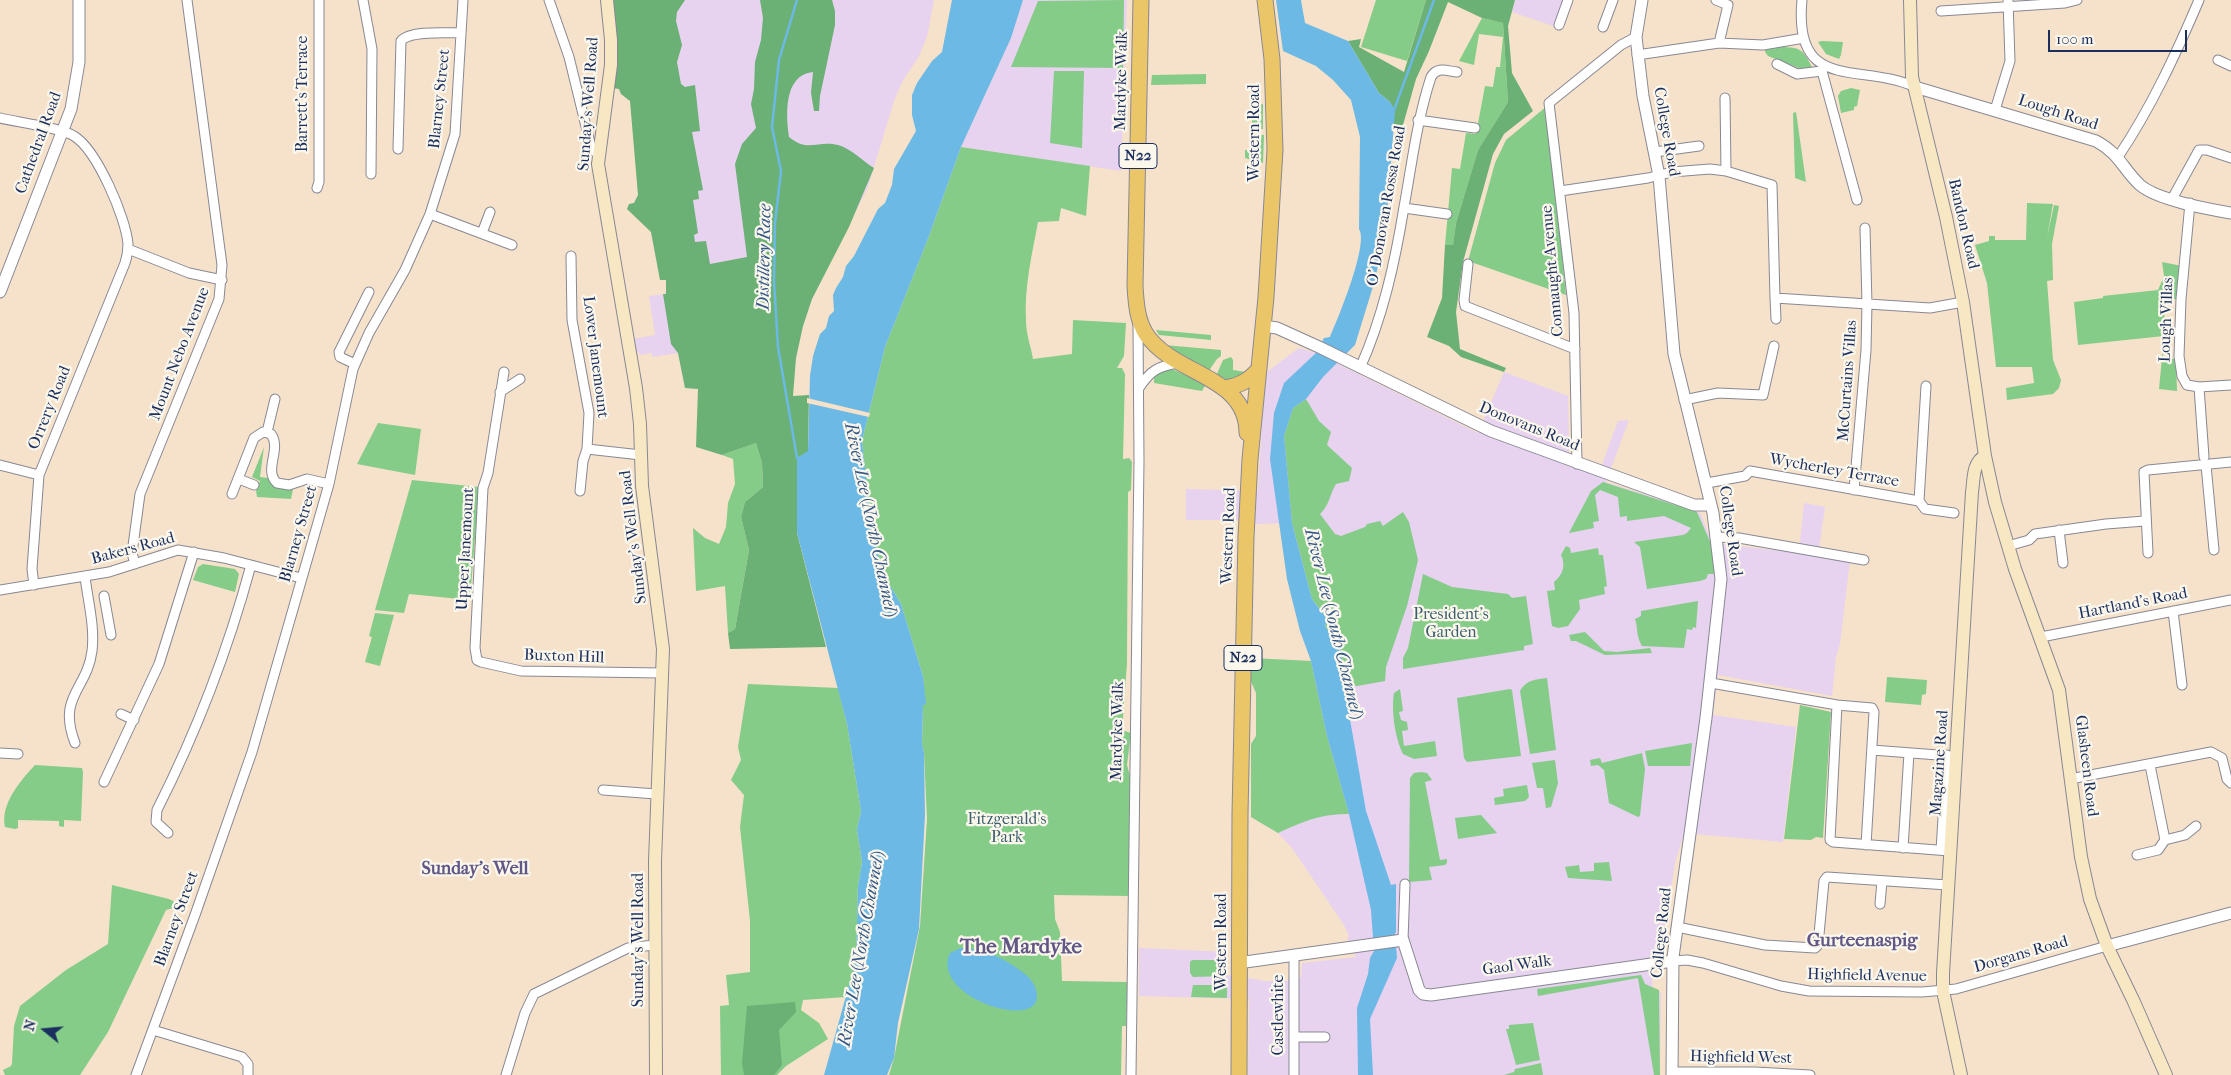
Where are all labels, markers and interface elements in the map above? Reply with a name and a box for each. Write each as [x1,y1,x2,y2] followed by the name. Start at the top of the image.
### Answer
[2051,20,2190,52] scale bar
[2056,30,2094,48] text: 100 m
[1112,31,1132,131] street label: Mardyke Walk
[293,36,313,152] street label: Barrett's Terrace
[575,36,603,172] street label: Sunday's Well Road
[425,48,455,150] street label: Blarney Street
[1245,84,1265,182] street label: Western Road
[1649,86,1683,178] street label: College Road
[12,89,66,197] street label: Cathedral Road
[2015,91,2101,135] street label: Lough Road
[1363,124,1411,288] street label: O' Donovan Rossa Road
[1119,144,1157,168] road number: N22
[1943,177,1983,271] street label: Bandon Road
[753,204,777,310] water label: Distillery Race
[1538,204,1568,338] street label: Connaught Avenue
[2156,277,2178,363] street label: Lough Villas
[146,285,214,423] street label: Mount Nebo Avenue
[578,295,612,419] street label: Lower Janemount
[1834,319,1862,443] street label: McCurtains Villas
[25,363,75,453] street label: Orrery Road
[1476,398,1582,456] street label: Donovans Road
[839,421,901,619] water label: River Lee (North Channel)
[1768,450,1900,492] street label: Wycherley Terrace
[616,469,652,605] street label: Sunday's Well Road
[276,483,322,585] street label: Blarney Street
[1714,485,1746,577] street label: College Road
[453,487,479,611] street label: Upper Janemount
[1218,487,1240,585] street label: Western Road
[1299,526,1367,722] water label: River Lee (South Channel)
[89,529,177,569] street label: Bakers Road
[2077,584,2189,624] street label: Hartland's Road
[1413,605,1489,643] park label: President's Garden
[523,646,605,668] street label: Buxton Hill
[1224,646,1262,670] road number: N22
[1108,681,1128,781] street label: Mardyke Walk
[1927,709,1953,817] street label: Magazine Road
[2070,714,2102,818] street label: Glasheen Road
[968,810,1046,848] park label: Fitzgerald's Park
[834,850,890,1048] water label: River Lee (North Channel)
[421,859,529,881] district label: Sunday's Well
[151,869,203,969] street label: Blarney Street
[629,873,649,1007] street label: Sunday's Well Road
[1648,887,1676,979] street label: College Road
[1212,893,1232,991] street label: Western Road
[1807,930,1917,952] district label: Gurteenaspig
[1972,932,2070,978] street label: Dorgans Road
[960,935,1082,961] district label: The Mardyke
[1481,952,1553,980] street label: Gaol Walk
[1807,965,1927,987] street label: Highfield Avenue
[1269,975,1289,1055] street label: Castlewhite
[20,1005,70,1055] north arrow
[20,1018,40,1033] text: N
[1690,1048,1792,1068] street label: Highfield West

